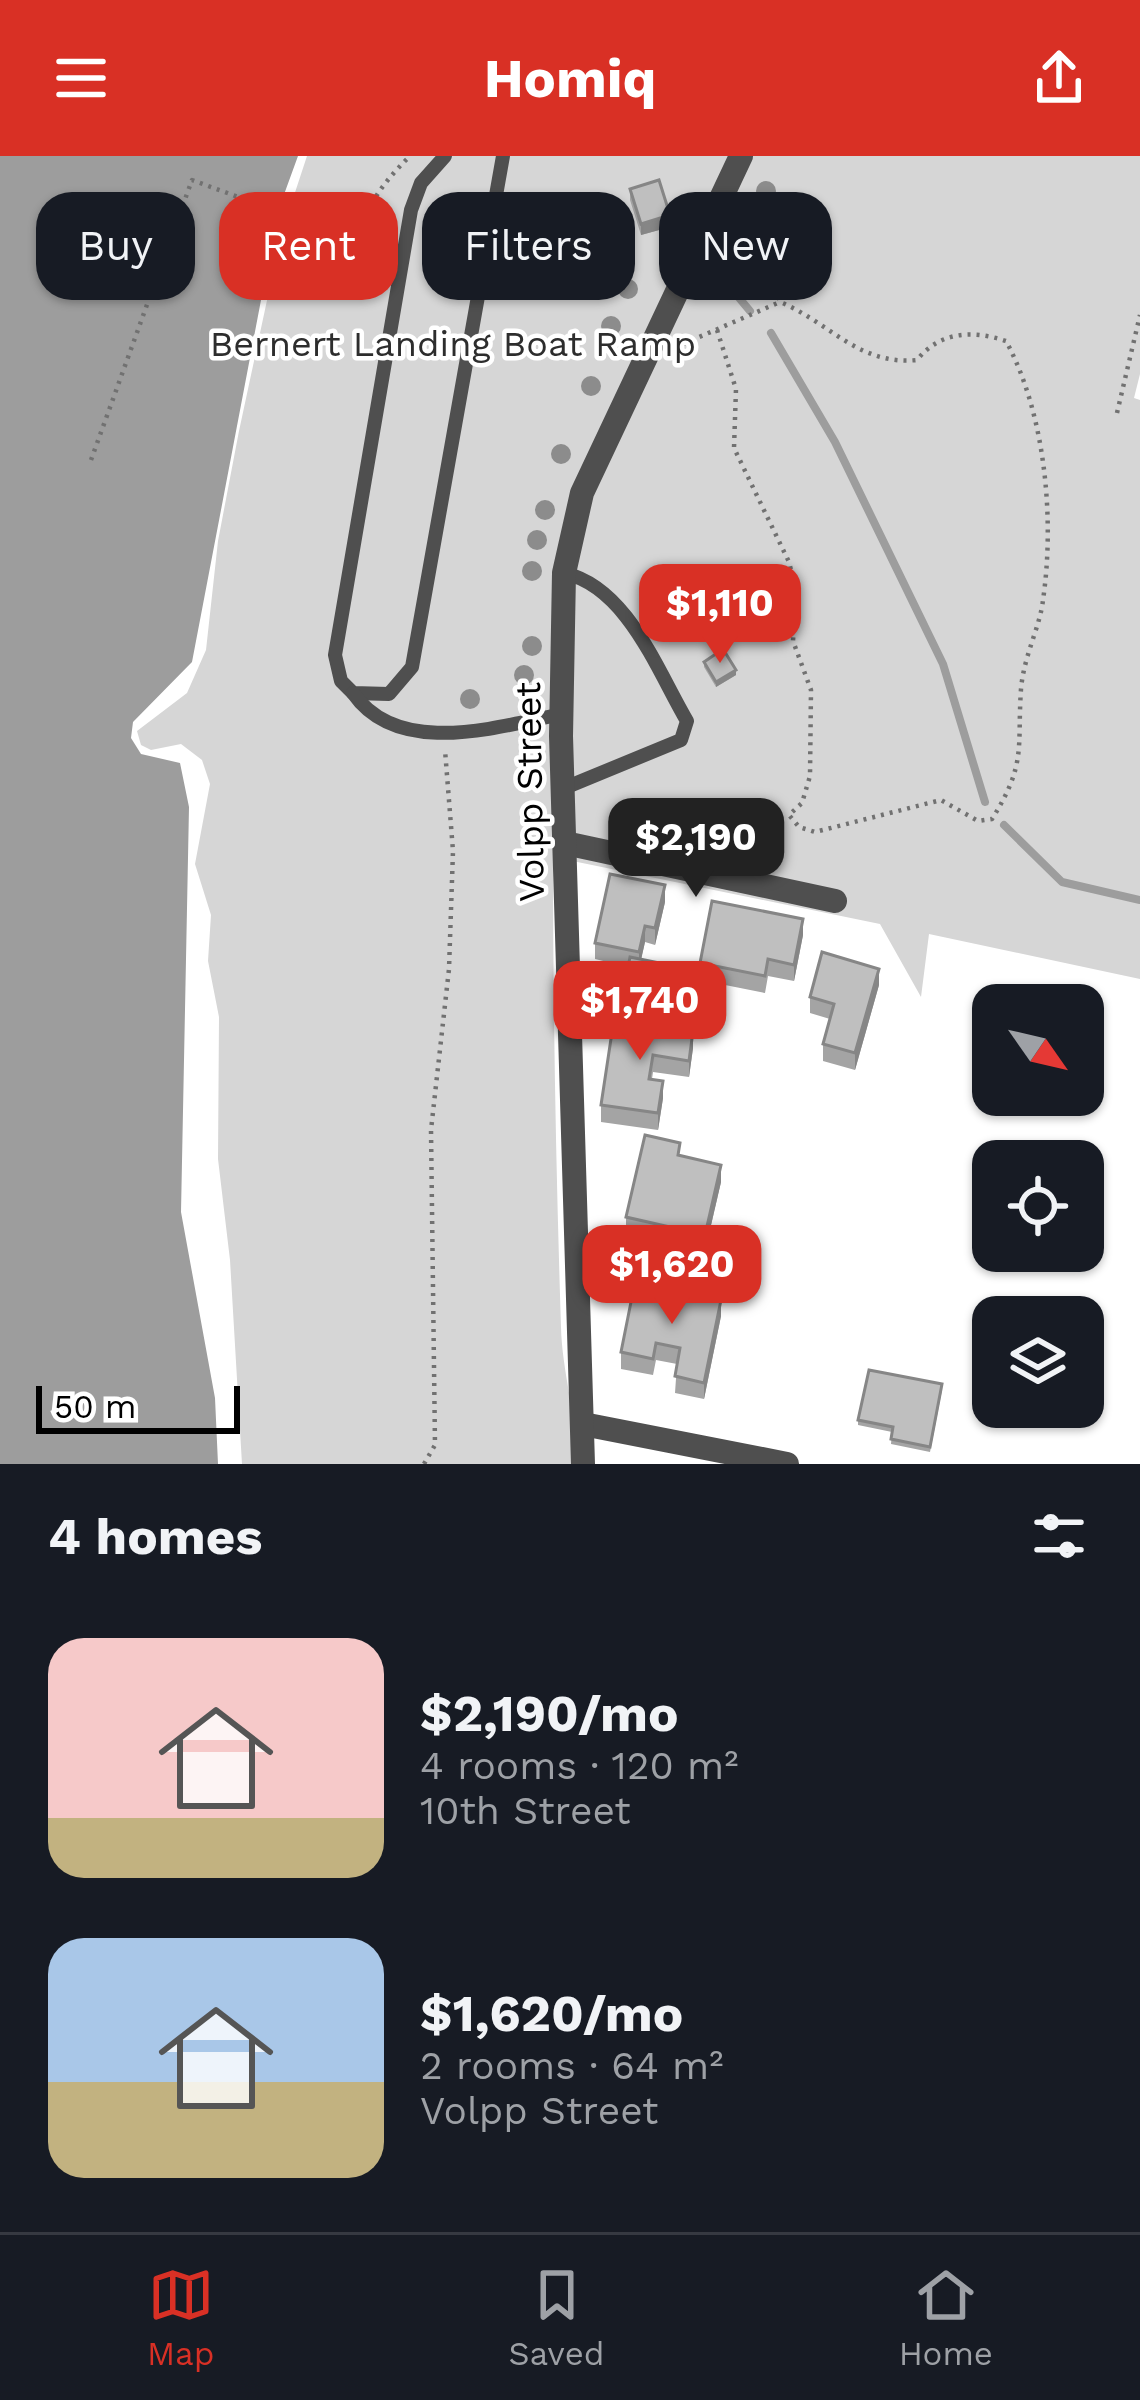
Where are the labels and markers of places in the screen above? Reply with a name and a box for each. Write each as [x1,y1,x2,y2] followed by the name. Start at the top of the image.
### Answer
[622,564,818,666] pin: $1,110
[598,798,794,900] pin: $2,190
[542,961,738,1063] pin: $1,740
[574,1225,770,1327] pin: $1,620

